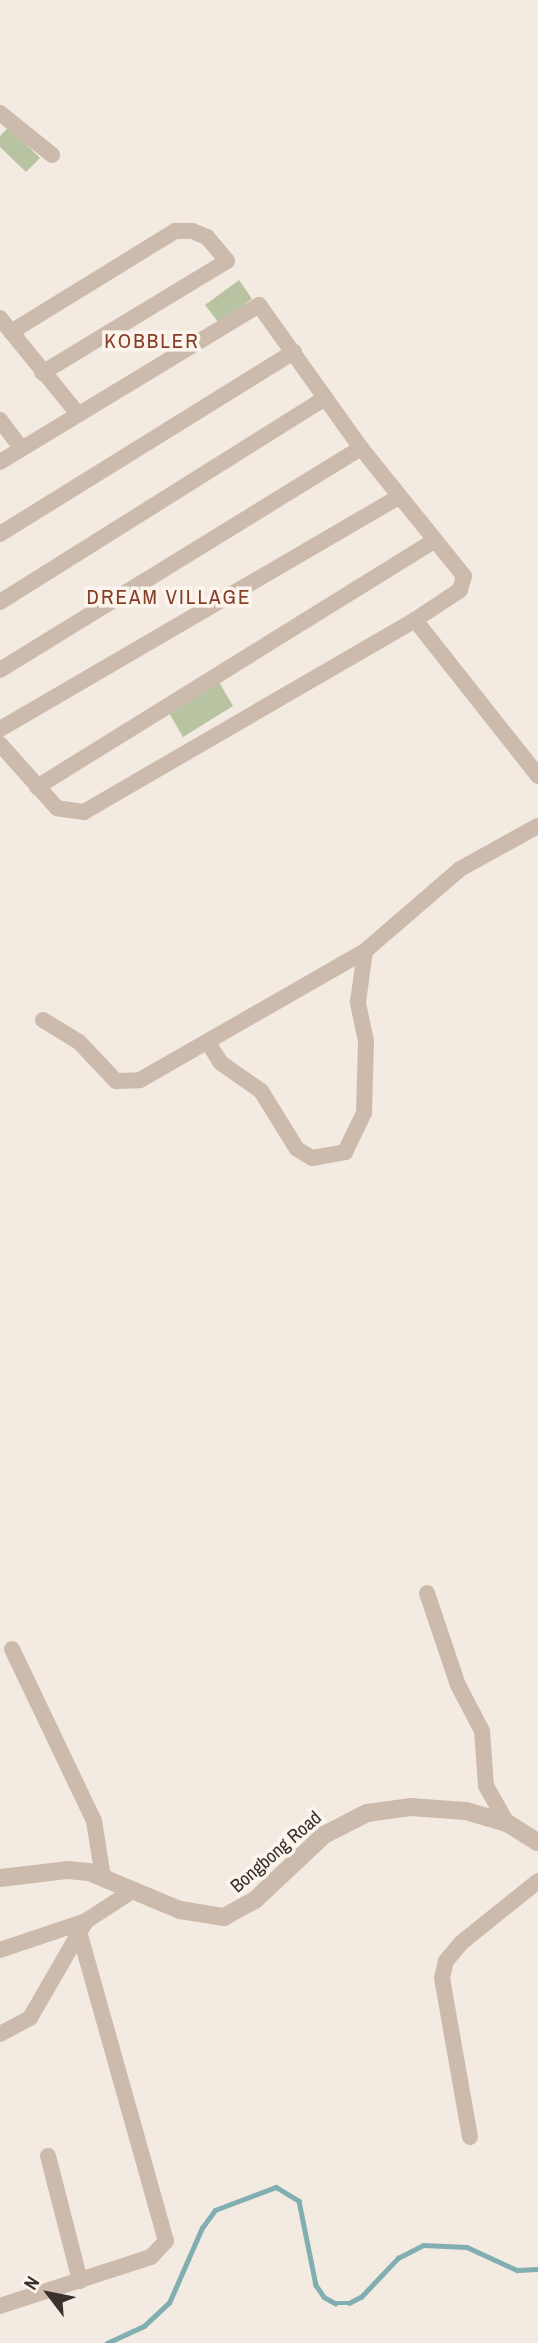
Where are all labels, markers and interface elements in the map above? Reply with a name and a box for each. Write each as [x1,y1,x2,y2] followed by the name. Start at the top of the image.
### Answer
[105,328,199,354] district label: KOBBLER
[88,584,250,610] district label: DREAM VILLAGE
[226,1806,326,1898] street label: Bongbong Road
[14,2259,84,2329] north arrow
[17,2271,45,2295] text: N

